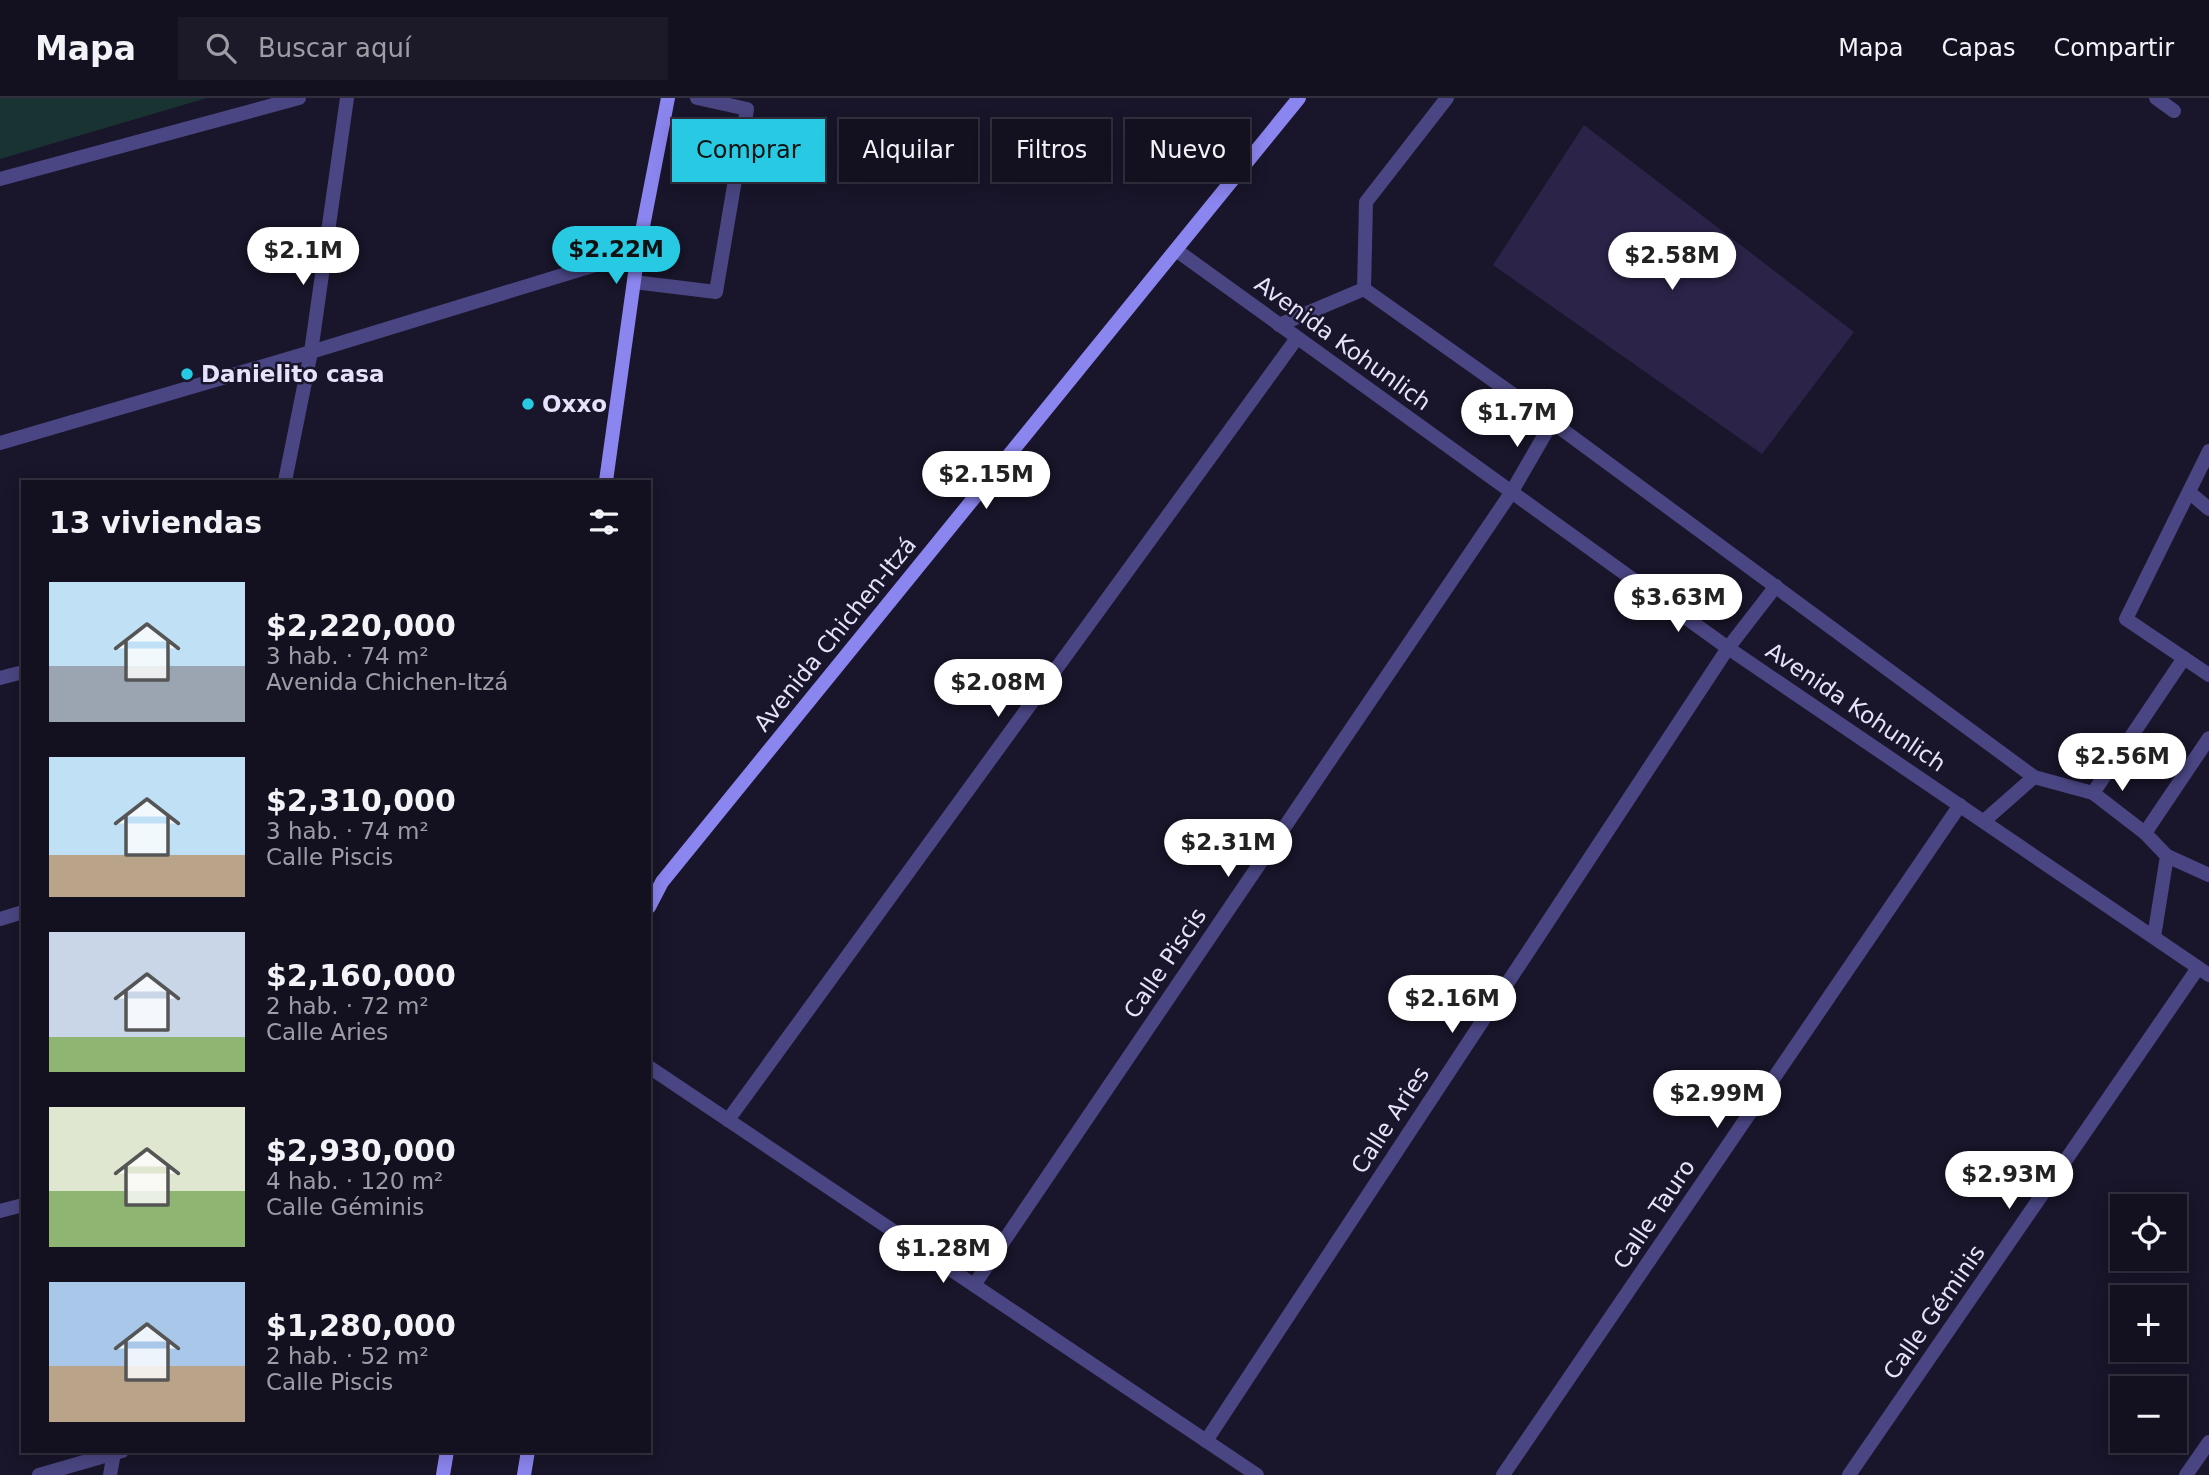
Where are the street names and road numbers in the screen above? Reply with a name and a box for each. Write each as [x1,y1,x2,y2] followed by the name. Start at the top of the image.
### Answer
[1250,271,1436,415] street label: Avenida Kohunlich
[749,532,921,736] street label: Avenida Chichen-Itzá
[1761,637,1951,777] street label: Avenida Kohunlich
[1119,903,1211,1023] street label: Calle Piscis
[1346,1062,1434,1178] street label: Calle Aries
[1608,1154,1700,1274] street label: Calle Tauro
[1878,1240,1990,1384] street label: Calle Géminis

